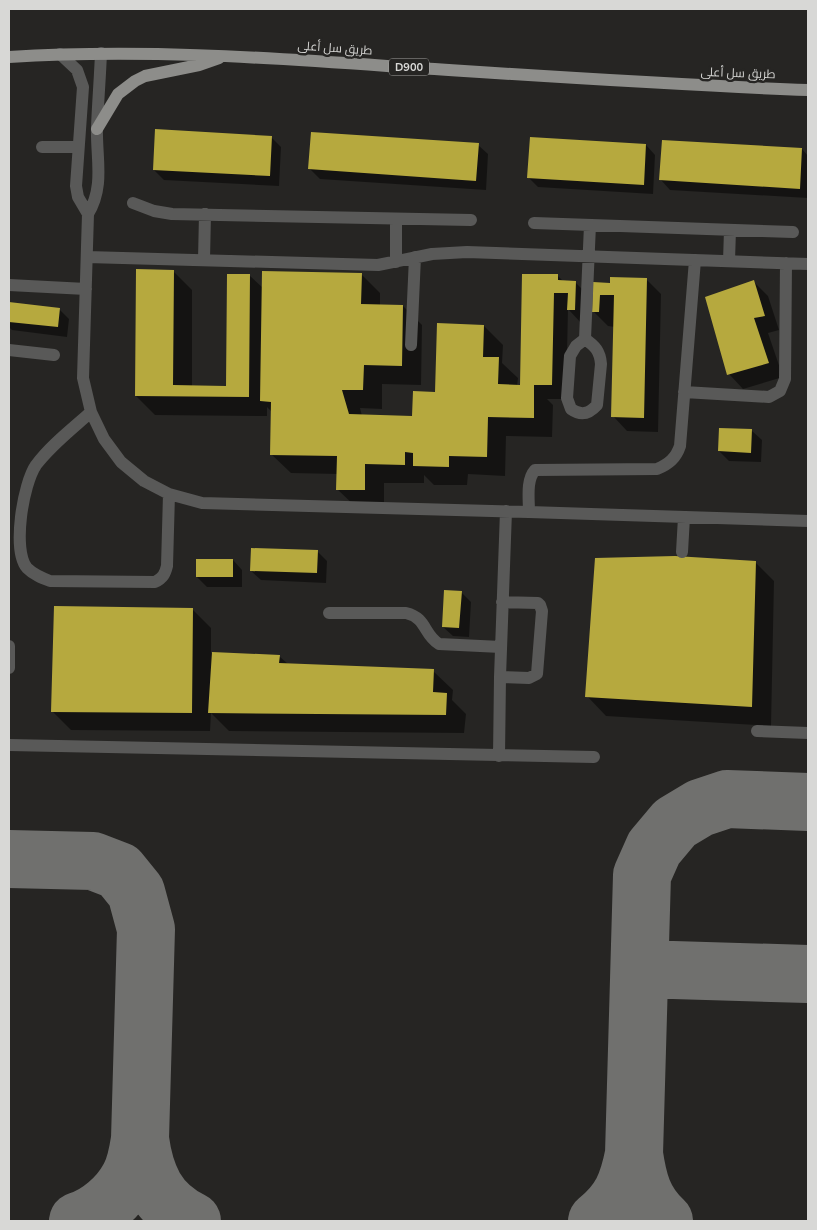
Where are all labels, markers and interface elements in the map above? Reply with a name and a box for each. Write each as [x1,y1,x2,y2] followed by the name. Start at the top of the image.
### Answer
[297,37,373,58] street label: طريق سل أعلى
[389,58,429,76] road number: D900
[700,64,776,81] street label: طريق سل أعلى

